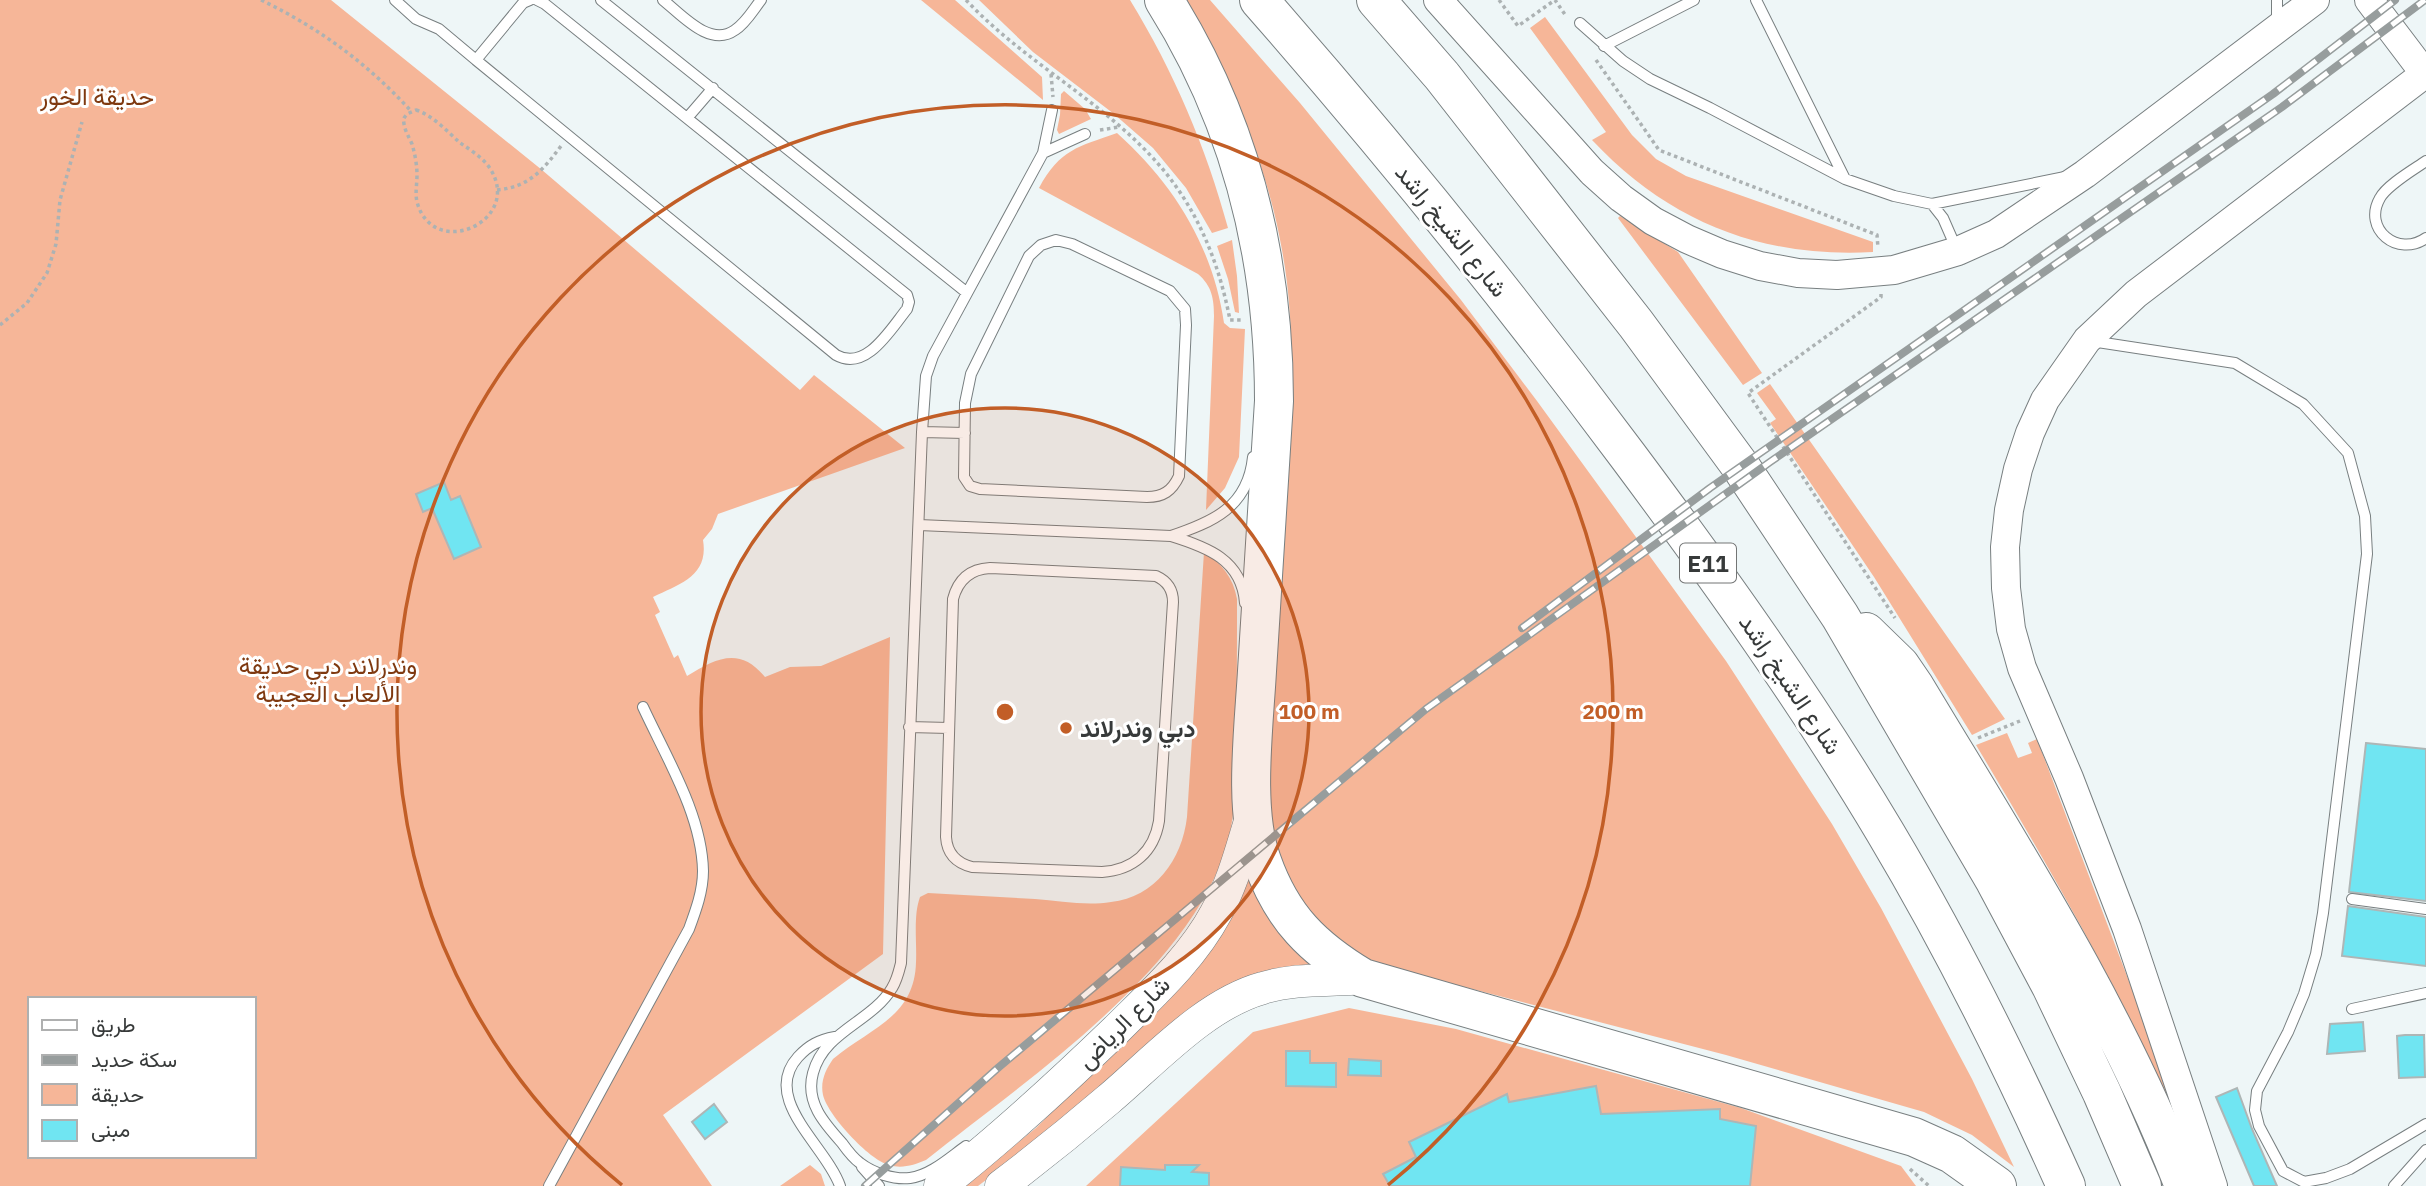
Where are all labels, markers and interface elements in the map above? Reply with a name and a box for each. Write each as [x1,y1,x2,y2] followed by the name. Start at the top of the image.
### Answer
[39,80,154,112] park label: حديقة الخور
[1387,157,1516,305] street label: شارع الشيخ راشد
[1680,544,1736,582] road number: E11
[1731,608,1850,762] street label: شارع الشيخ راشد
[239,649,417,709] park label: وندرلاند دبي حديقة الألعاب العجيبة
[1278,697,1340,725] text: 100 m
[1582,697,1644,725] text: 200 m
[993,700,1017,724] centre of rings
[1080,712,1196,749] place label: دبي وندرلاند
[1058,720,1074,736] marker: دبي وندرلاند
[1069,968,1177,1076] street label: شارع الرياض
[28,997,256,1158] legend
[91,1010,136,1038] text: طريق
[91,1045,177,1073] text: سكة حديد
[91,1080,144,1108] text: حديقة
[91,1115,130,1143] text: مبنى

